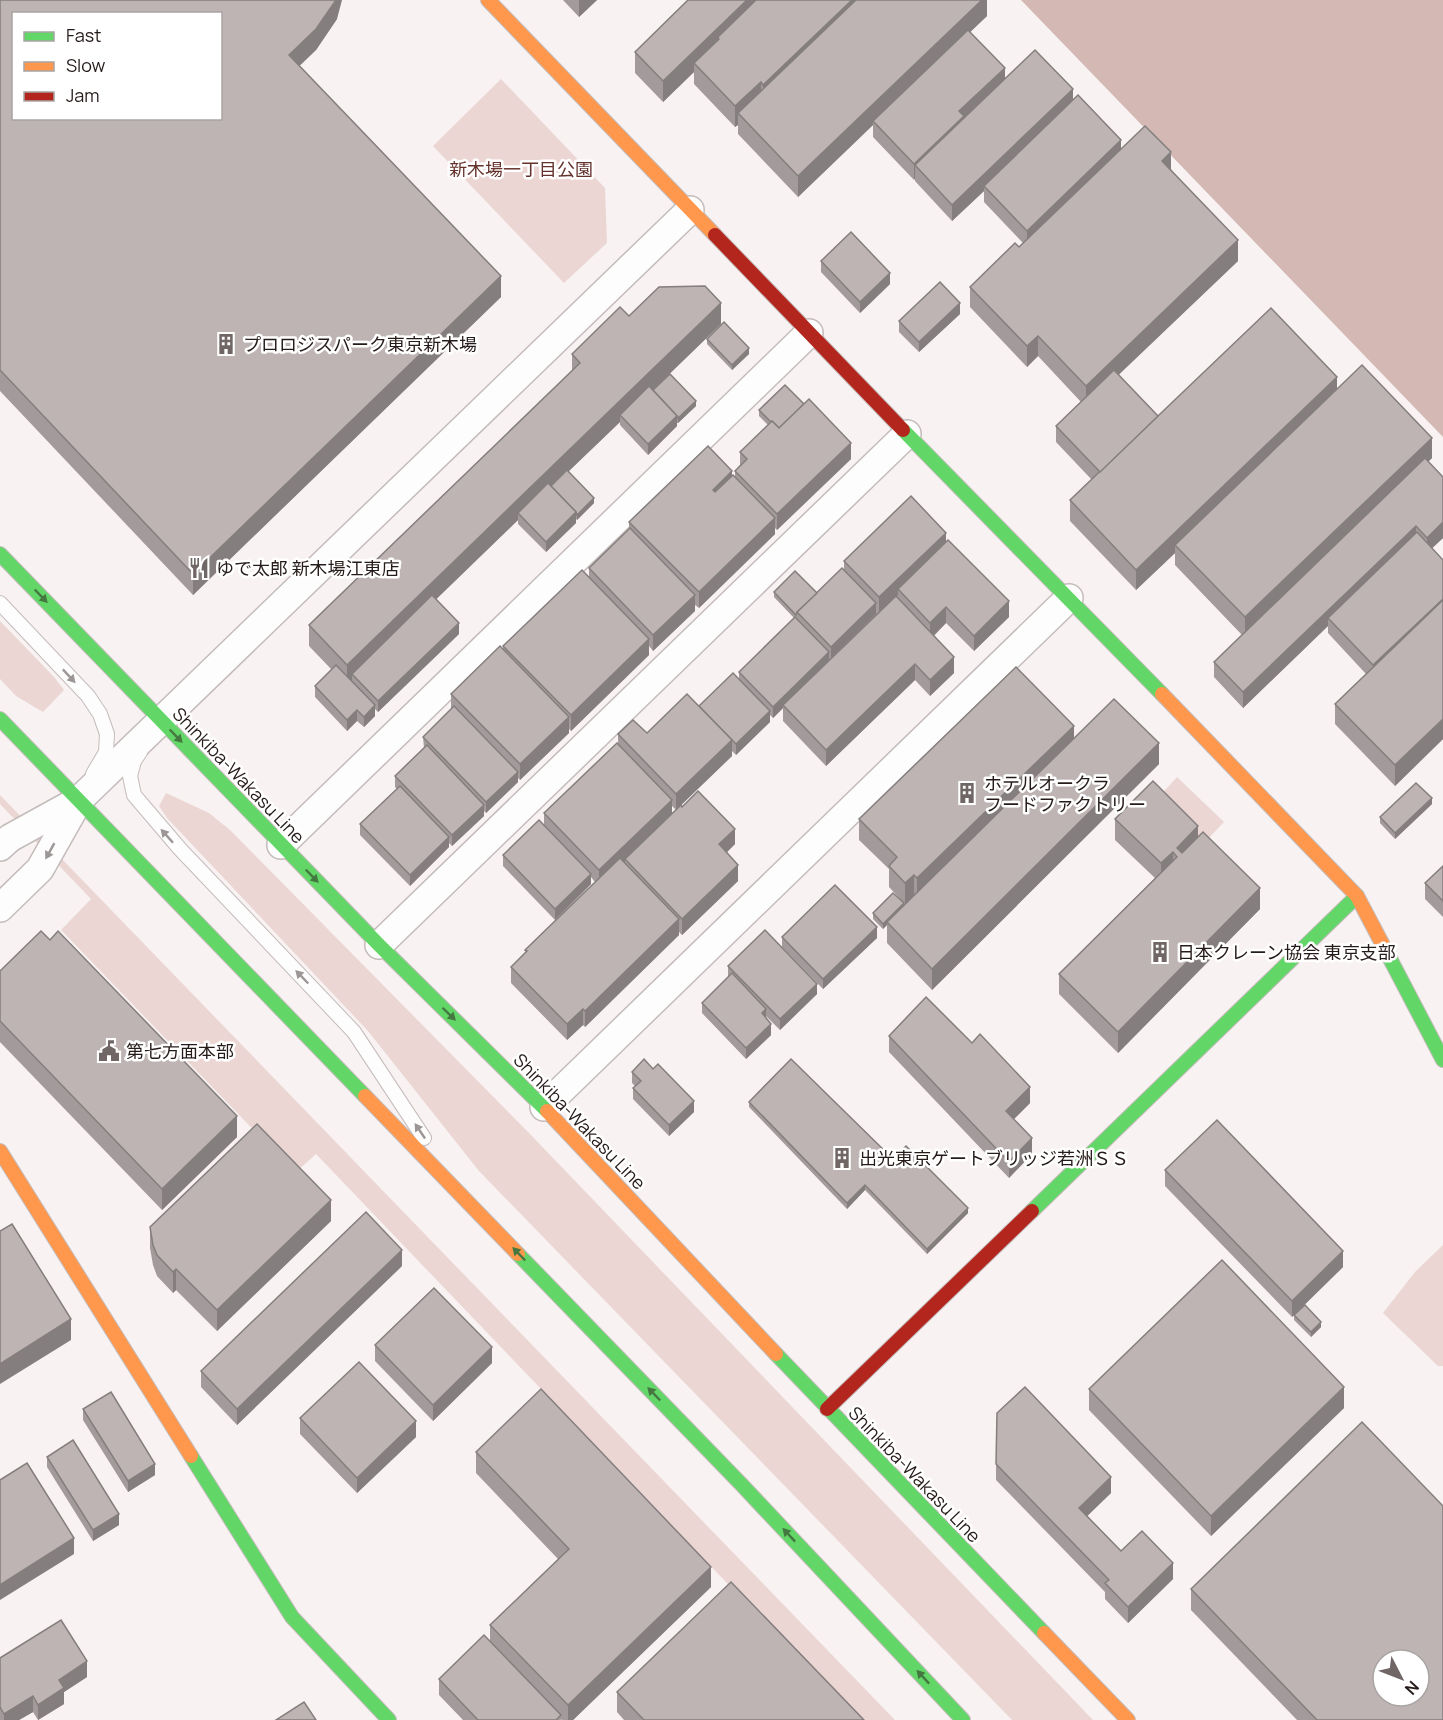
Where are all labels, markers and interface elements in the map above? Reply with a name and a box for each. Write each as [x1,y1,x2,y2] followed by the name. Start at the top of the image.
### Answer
[12,12,222,120] legend
[66,23,101,47] text: Fast
[66,53,106,77] text: Slow
[66,83,100,107] text: Jam
[449,157,593,181] park label: 新木場一丁目公園
[214,332,238,356] building icon: プロロジスパーク東京新木場
[243,332,477,356] place label: プロロジスパーク東京新木場
[187,556,211,580] restaurant icon: ゆで太郎 新木場江東店
[216,556,400,580] place label: ゆで太郎 新木場江東店
[33,588,47,602] one-way arrow
[62,669,76,684] one-way arrow
[168,702,310,848] street label: Shinkiba-Wakasu Line
[169,729,183,744] one-way arrow
[984,771,1146,816] place label: ホテルオークラ フードファクトリー
[955,781,979,805] building icon: ホテルオークラ フードファクトリー
[160,828,174,843] one-way arrow
[45,843,55,860] one-way arrow
[304,869,318,883] one-way arrow
[1148,940,1172,964] building icon: 日本クレーン協会 東京支部
[1177,940,1396,964] place label: 日本クレーン協会 東京支部
[295,970,309,984] one-way arrow
[442,1007,456,1021] one-way arrow
[97,1039,121,1063] public building icon: 第七方面本部
[126,1039,234,1063] place label: 第七方面本部
[509,1048,651,1194] street label: Shinkiba-Wakasu Line
[415,1123,426,1139] one-way arrow
[830,1146,854,1170] building icon: 出光東京ゲートブリッジ若洲ＳＳ
[859,1146,1129,1170] place label: 出光東京ゲートブリッジ若洲ＳＳ
[512,1248,526,1262] one-way arrow
[648,1388,662,1402] one-way arrow
[844,1401,986,1547] street label: Shinkiba-Wakasu Line
[783,1528,797,1542] one-way arrow
[1371,1648,1431,1708] north arrow
[917,1670,930,1685] one-way arrow
[1400,1676,1424,1700] text: N

